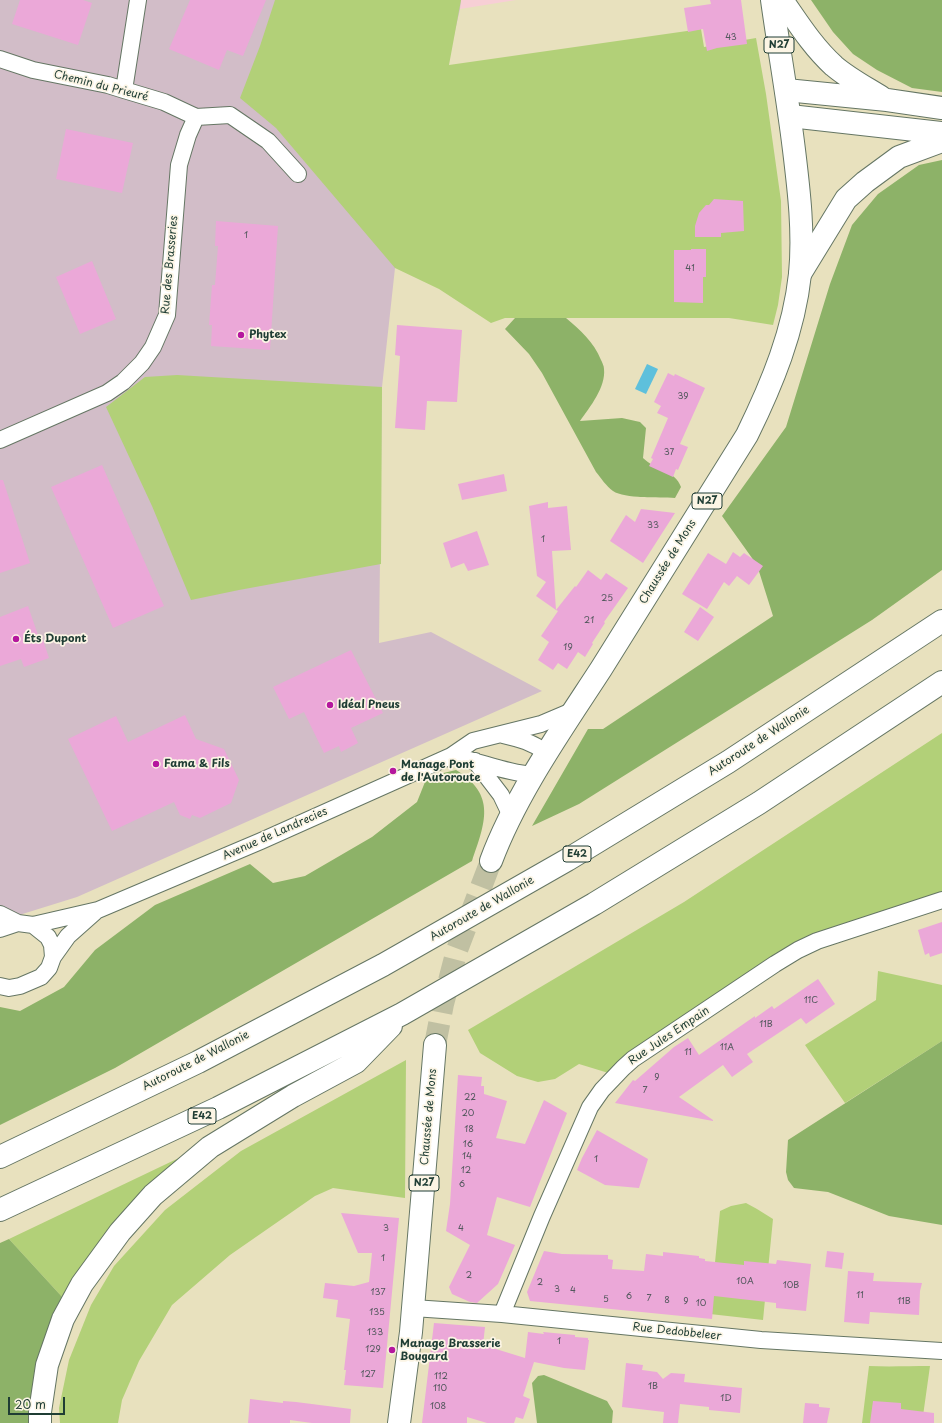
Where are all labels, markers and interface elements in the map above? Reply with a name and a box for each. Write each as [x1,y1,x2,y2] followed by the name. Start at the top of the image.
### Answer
[725,33,737,43] house number: 43
[764,37,794,53] road number: N27
[52,68,150,104] street label: Chemin du Prieuré
[159,215,181,315] street label: Rue des Brasseries
[244,231,248,241] house number: 1
[685,264,695,274] house number: 41
[249,328,287,342] place label: Phytex
[236,330,246,340] marker: Phytex
[677,392,689,402] house number: 39
[664,448,674,458] house number: 37
[692,493,722,509] road number: N27
[637,517,699,607] street label: Chaussée de Mons
[647,521,659,531] house number: 33
[541,535,545,545] house number: 1
[601,594,613,604] house number: 25
[584,616,594,626] house number: 21
[24,632,87,646] place label: Éts Dupont
[11,634,21,644] marker: Éts Dupont
[563,643,573,653] house number: 19
[338,698,400,712] place label: Idéal Pneus
[325,700,335,710] marker: Idéal Pneus
[706,703,812,779] street label: Autoroute de Wallonie
[164,757,230,771] place label: Fama & Fils
[401,758,480,784] place label: Manage Pont de l'Autoroute
[151,759,161,769] marker: Fama & Fils
[388,766,398,776] marker: Manage Pont de l'Autoroute
[221,805,329,863] street label: Avenue de Landrecies
[563,846,591,862] road number: E42
[428,874,536,944] street label: Autoroute de Wallonie
[804,996,818,1006] house number: 11C
[626,1004,712,1068] street label: Rue Jules Empain
[759,1020,773,1030] house number: 11B
[140,1028,252,1094] street label: Autoroute de Wallonie
[720,1043,734,1053] house number: 11A
[684,1048,692,1058] house number: 11
[418,1068,440,1166] street label: Chaussée de Mons
[654,1073,660,1083] house number: 9
[642,1086,648,1096] house number: 7
[464,1093,476,1103] house number: 22
[188,1108,216,1124] road number: E42
[462,1109,474,1119] house number: 20
[464,1125,474,1135] house number: 18
[463,1140,473,1150] house number: 16
[462,1152,472,1162] house number: 14
[594,1155,598,1165] house number: 1
[461,1166,471,1176] house number: 12
[409,1175,439,1191] road number: N27
[459,1180,465,1190] house number: 6
[383,1224,389,1234] house number: 3
[458,1224,464,1234] house number: 4
[381,1254,385,1264] house number: 1
[466,1271,472,1281] house number: 2
[736,1277,754,1287] house number: 10A
[537,1278,543,1288] house number: 2
[783,1281,799,1291] house number: 10B
[554,1285,560,1295] house number: 3
[570,1286,576,1296] house number: 4
[371,1288,385,1298] house number: 137
[856,1291,864,1301] house number: 11
[626,1292,632,1302] house number: 6
[646,1294,652,1304] house number: 7
[603,1295,609,1305] house number: 5
[664,1296,670,1306] house number: 8
[683,1297,689,1307] house number: 9
[897,1297,911,1307] house number: 11B
[696,1299,706,1309] house number: 10
[369,1308,385,1318] house number: 135
[632,1321,722,1343] street label: Rue Dedobbeleer
[367,1328,383,1338] house number: 133
[400,1337,500,1363] place label: Manage Brasserie Bougard
[557,1337,561,1347] house number: 1
[365,1345,381,1355] house number: 129
[387,1345,397,1355] marker: Manage Brasserie Bougard
[360,1370,376,1380] house number: 127
[434,1372,448,1382] house number: 112
[648,1382,658,1392] house number: 1B
[433,1384,447,1394] house number: 110
[10,1389,67,1415] scale bar
[720,1394,732,1404] house number: 1D
[15,1395,46,1413] text: 20 m
[430,1402,446,1412] house number: 108

